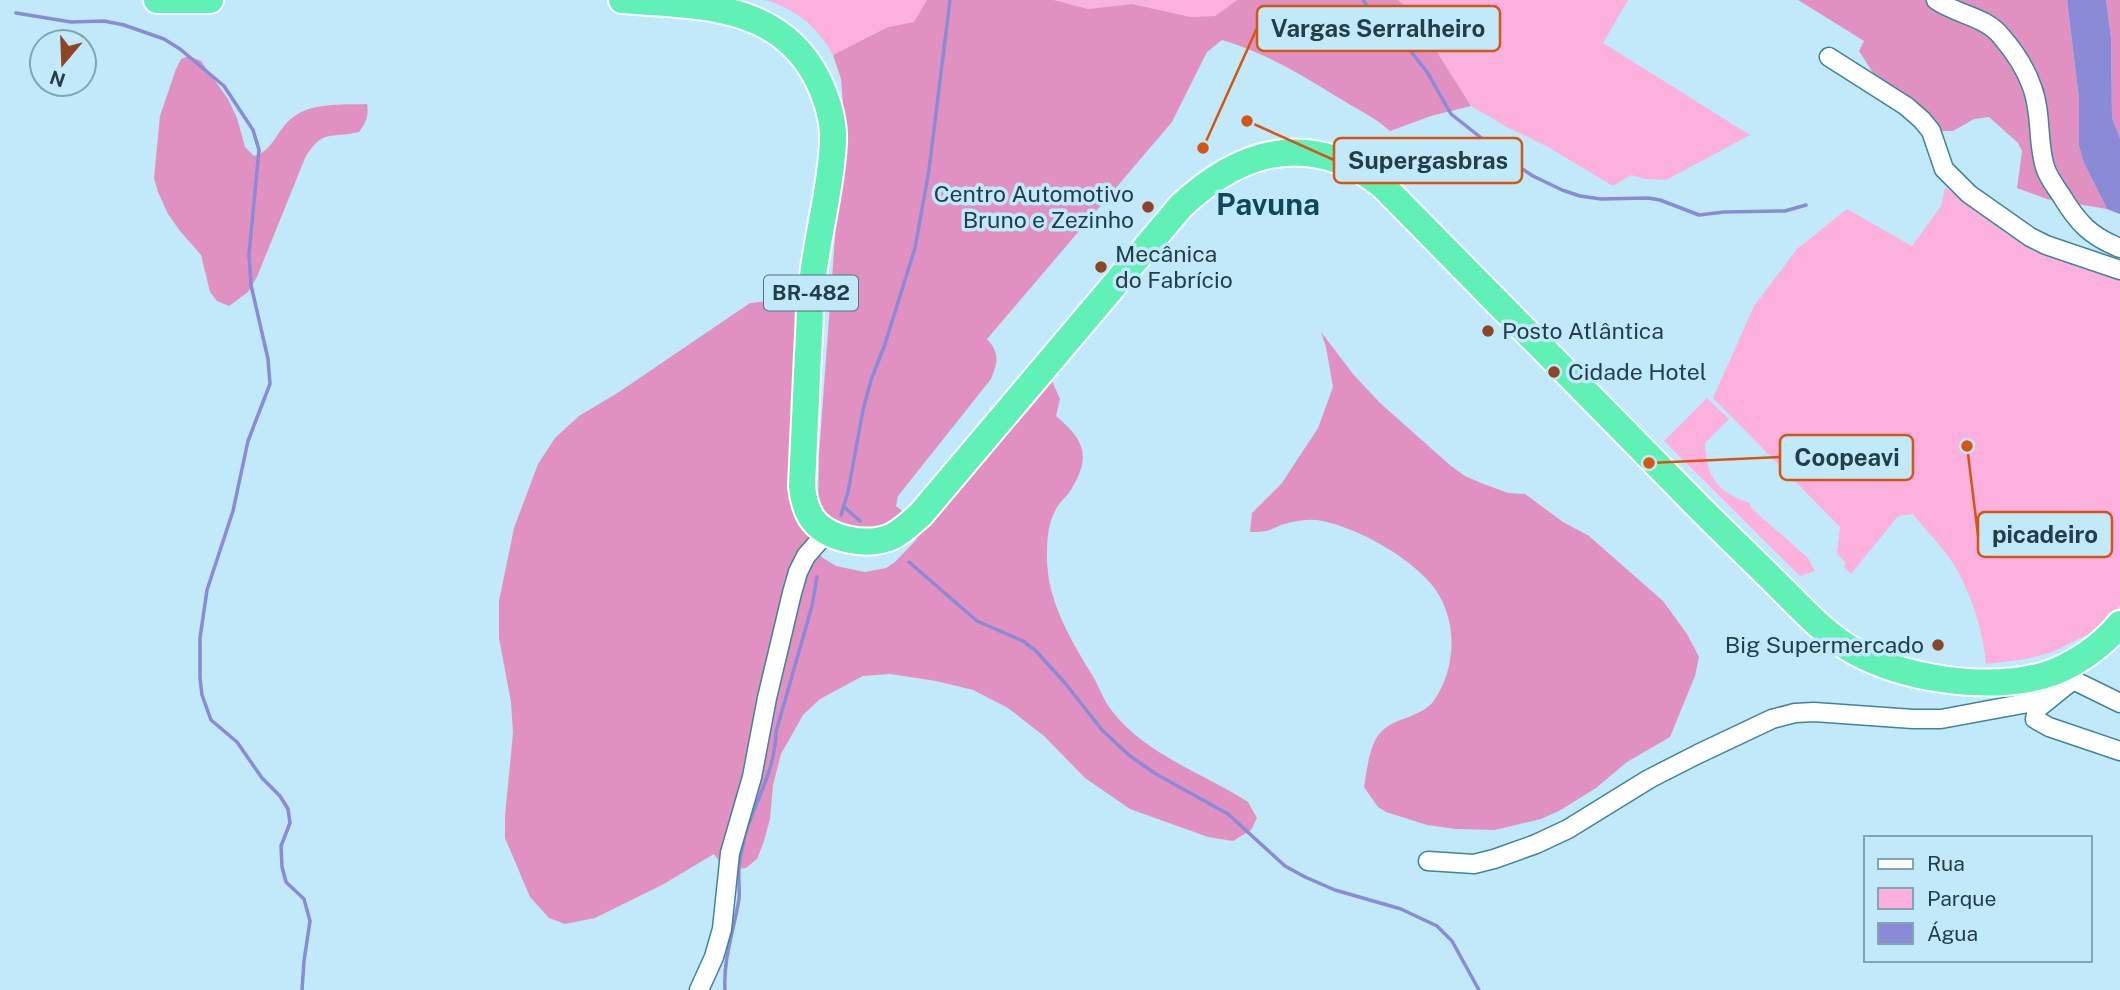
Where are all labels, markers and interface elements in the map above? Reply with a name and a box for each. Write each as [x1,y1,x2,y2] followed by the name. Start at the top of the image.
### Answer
[1257,6,1500,51] callout: Vargas Serralheiro
[1271,14,1485,42] text: Vargas Serralheiro
[28,28,98,98] north arrow
[47,66,68,92] text: N
[1334,138,1522,183] callout: Supergasbras
[1348,146,1508,174] text: Supergasbras
[934,180,1134,233] place label: Centro Automotivo Bruno e Zezinho
[1216,186,1320,222] district label: Pavuna
[1140,199,1156,215] marker: Centro Automotivo Bruno e Zezinho
[1115,240,1233,293] place label: Mecânica do Fabrício
[1093,259,1109,275] marker: Mecânica do Fabrício
[764,276,858,310] road number: BR-482
[1502,317,1664,344] place label: Posto Atlântica
[1480,323,1496,339] marker: Posto Atlântica
[1568,358,1707,385] place label: Cidade Hotel
[1546,364,1562,380] marker: Cidade Hotel
[1780,435,1913,480] callout: Coopeavi
[1794,443,1900,471] text: Coopeavi
[1978,512,2112,557] callout: picadeiro
[1992,520,2098,548] text: picadeiro
[1725,631,1924,658] place label: Big Supermercado
[1930,637,1946,653] marker: Big Supermercado
[1864,836,2092,962] legend
[1927,851,1965,876] text: Rua
[1927,886,1996,911] text: Parque
[1927,921,1978,946] text: Água

